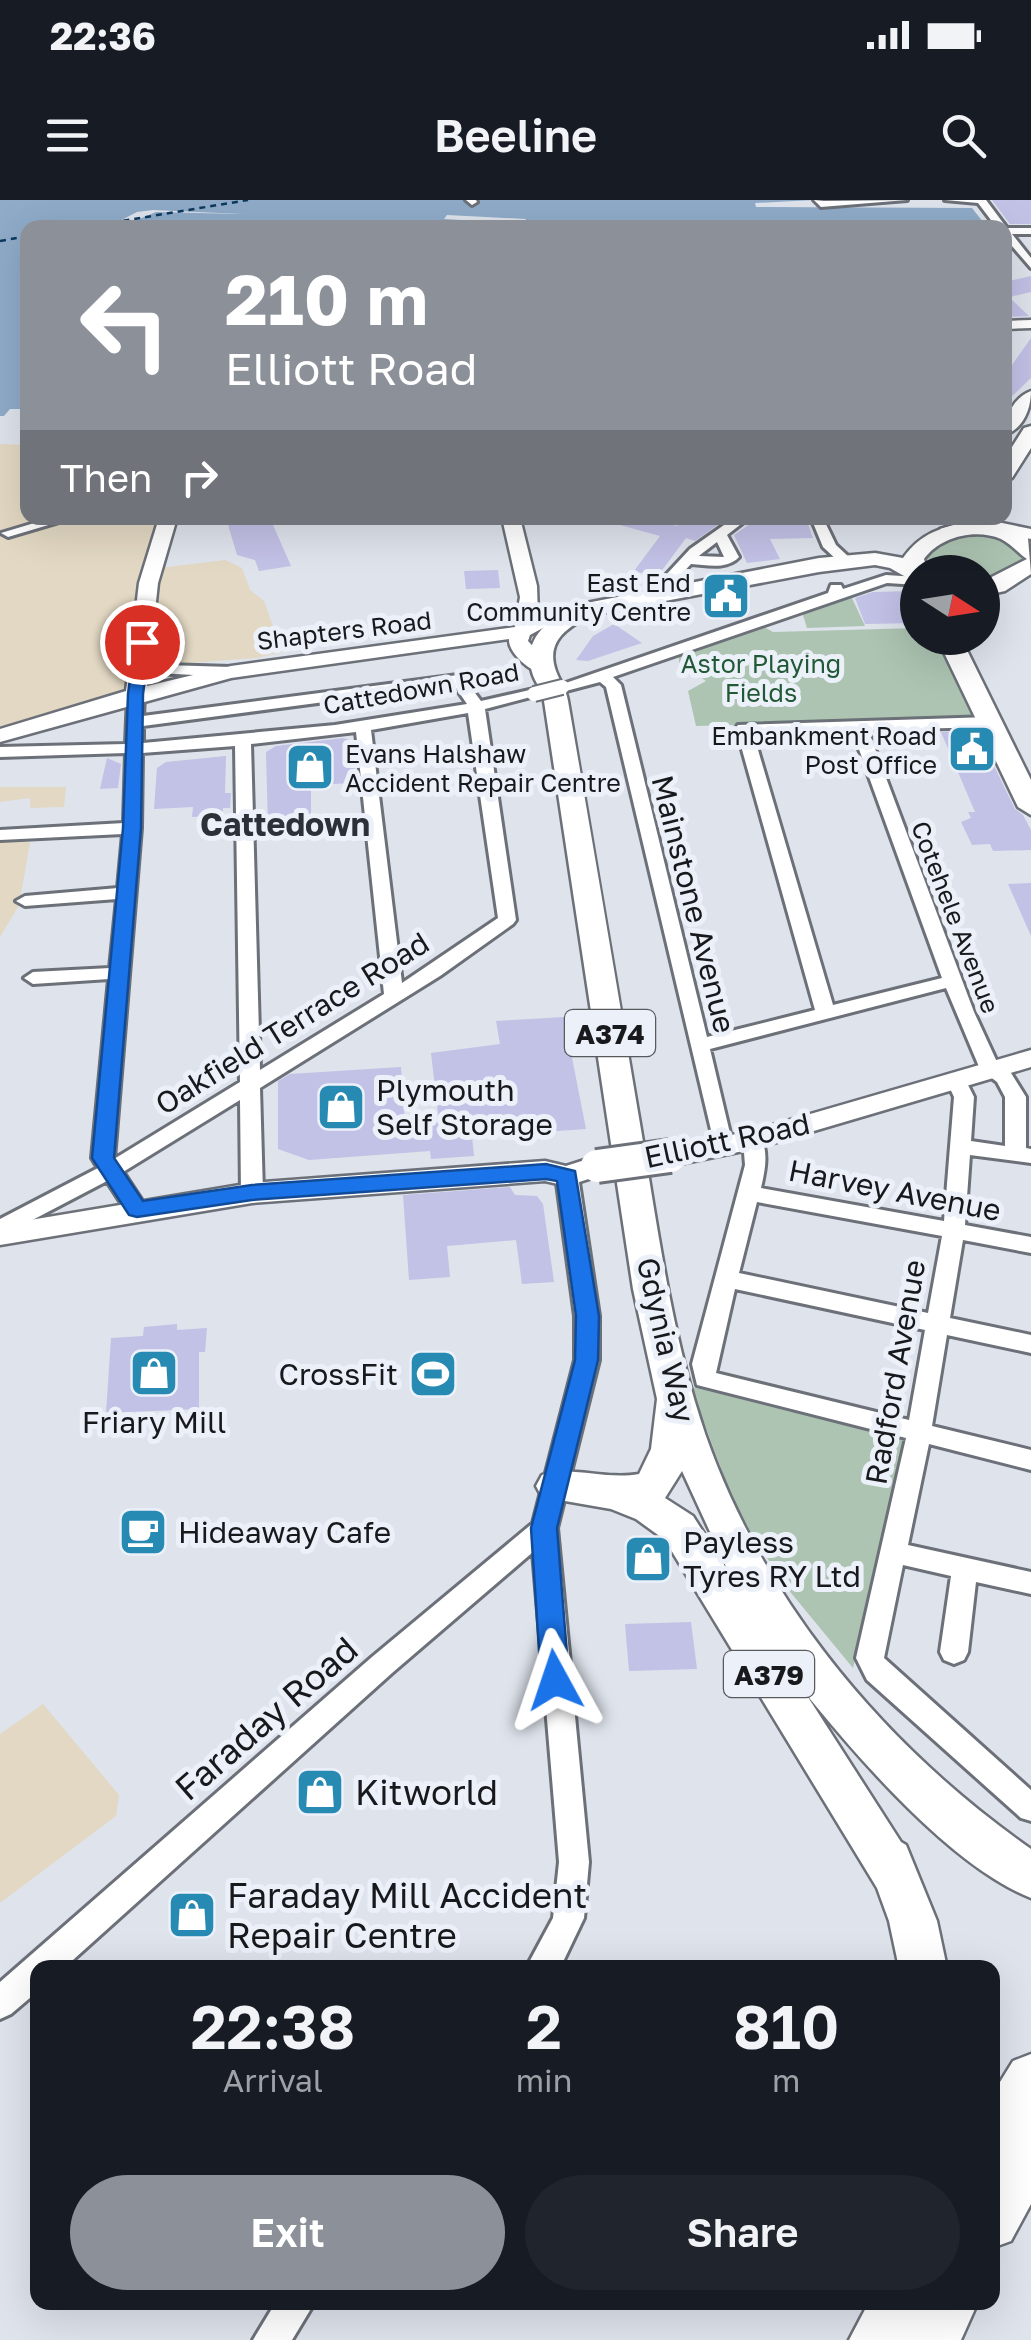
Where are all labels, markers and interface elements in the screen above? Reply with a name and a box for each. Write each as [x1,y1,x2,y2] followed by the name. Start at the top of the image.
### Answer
[50,13,156,58] text: 22:36
[40,108,95,163] icon: menu
[434,108,597,162] text: Beeline
[936,108,991,163] icon: search
[225,256,428,340] text: 210 m
[60,260,190,390] icon: left
[225,341,477,395] text: Elliott Road
[172,450,227,505] icon: right
[60,455,152,500] text: Then
[900,555,1000,655] north arrow
[900,555,1000,655] map controls
[466,567,691,627] place label: East End Community Centre
[700,570,752,622] public building icon: East End Community Centre
[100,600,185,685] pin
[255,604,433,656] street label: Shapters Road
[115,615,170,670] icon: arrive
[681,648,841,708] park label: Astor Playing Fields
[321,656,521,720] street label: Cattedown Road
[711,720,937,780] place label: Embankment Road Post Office
[946,723,998,775] public building icon: Embankment Road Post Office
[345,738,621,798] place label: Evans Halshaw Accident Repair Centre
[284,741,336,793] shop icon: Evans Halshaw Accident Repair Centre
[645,771,743,1037] street label: Mainstone Avenue
[200,805,370,843] district label: Cattedown
[905,817,1007,1017] street label: Cotehele Avenue
[149,924,435,1122] street label: Oakfield Terrace Road
[565,1010,655,1056] road number: A374
[376,1072,553,1142] place label: Plymouth Self Storage
[315,1081,367,1133] shop icon: Plymouth Self Storage
[641,1105,813,1175] street label: Elliott Road
[786,1152,1004,1228] street label: Harvey Avenue
[630,1254,702,1426] street label: Gdynia Way
[858,1257,932,1487] street label: Radford Avenue
[128,1347,180,1399] shop icon: Friary Mill
[407,1348,459,1400] sports icon: CrossFit
[279,1356,398,1392] place label: CrossFit
[82,1404,226,1440] place label: Friary Mill
[117,1506,169,1558] cafe icon: Hideaway Cafe
[178,1514,391,1550] place label: Hideaway Cafe
[683,1524,861,1594] place label: Payless Tyres RY Ltd
[622,1533,674,1585] shop icon: Payless Tyres RY Ltd
[166,1627,366,1809] street label: Faraday Road
[503,1628,607,1732] position arrow
[724,1651,814,1697] road number: A379
[294,1766,346,1818] shop icon: Kitworld
[355,1771,498,1813] place label: Kitworld
[227,1874,587,1956] place label: Faraday Mill Accident Repair Centre
[166,1889,218,1941] shop icon: Faraday Mill Accident Repair Centre
[191,1990,355,2062] text: 22:38
[526,1990,562,2062] text: 2
[733,1990,839,2062] text: 810
[223,2061,323,2099] text: Arrival
[516,2061,572,2099] text: min
[772,2061,800,2099] text: m
[70,2175,505,2290] button: Exit
[525,2175,960,2290] button: Share

